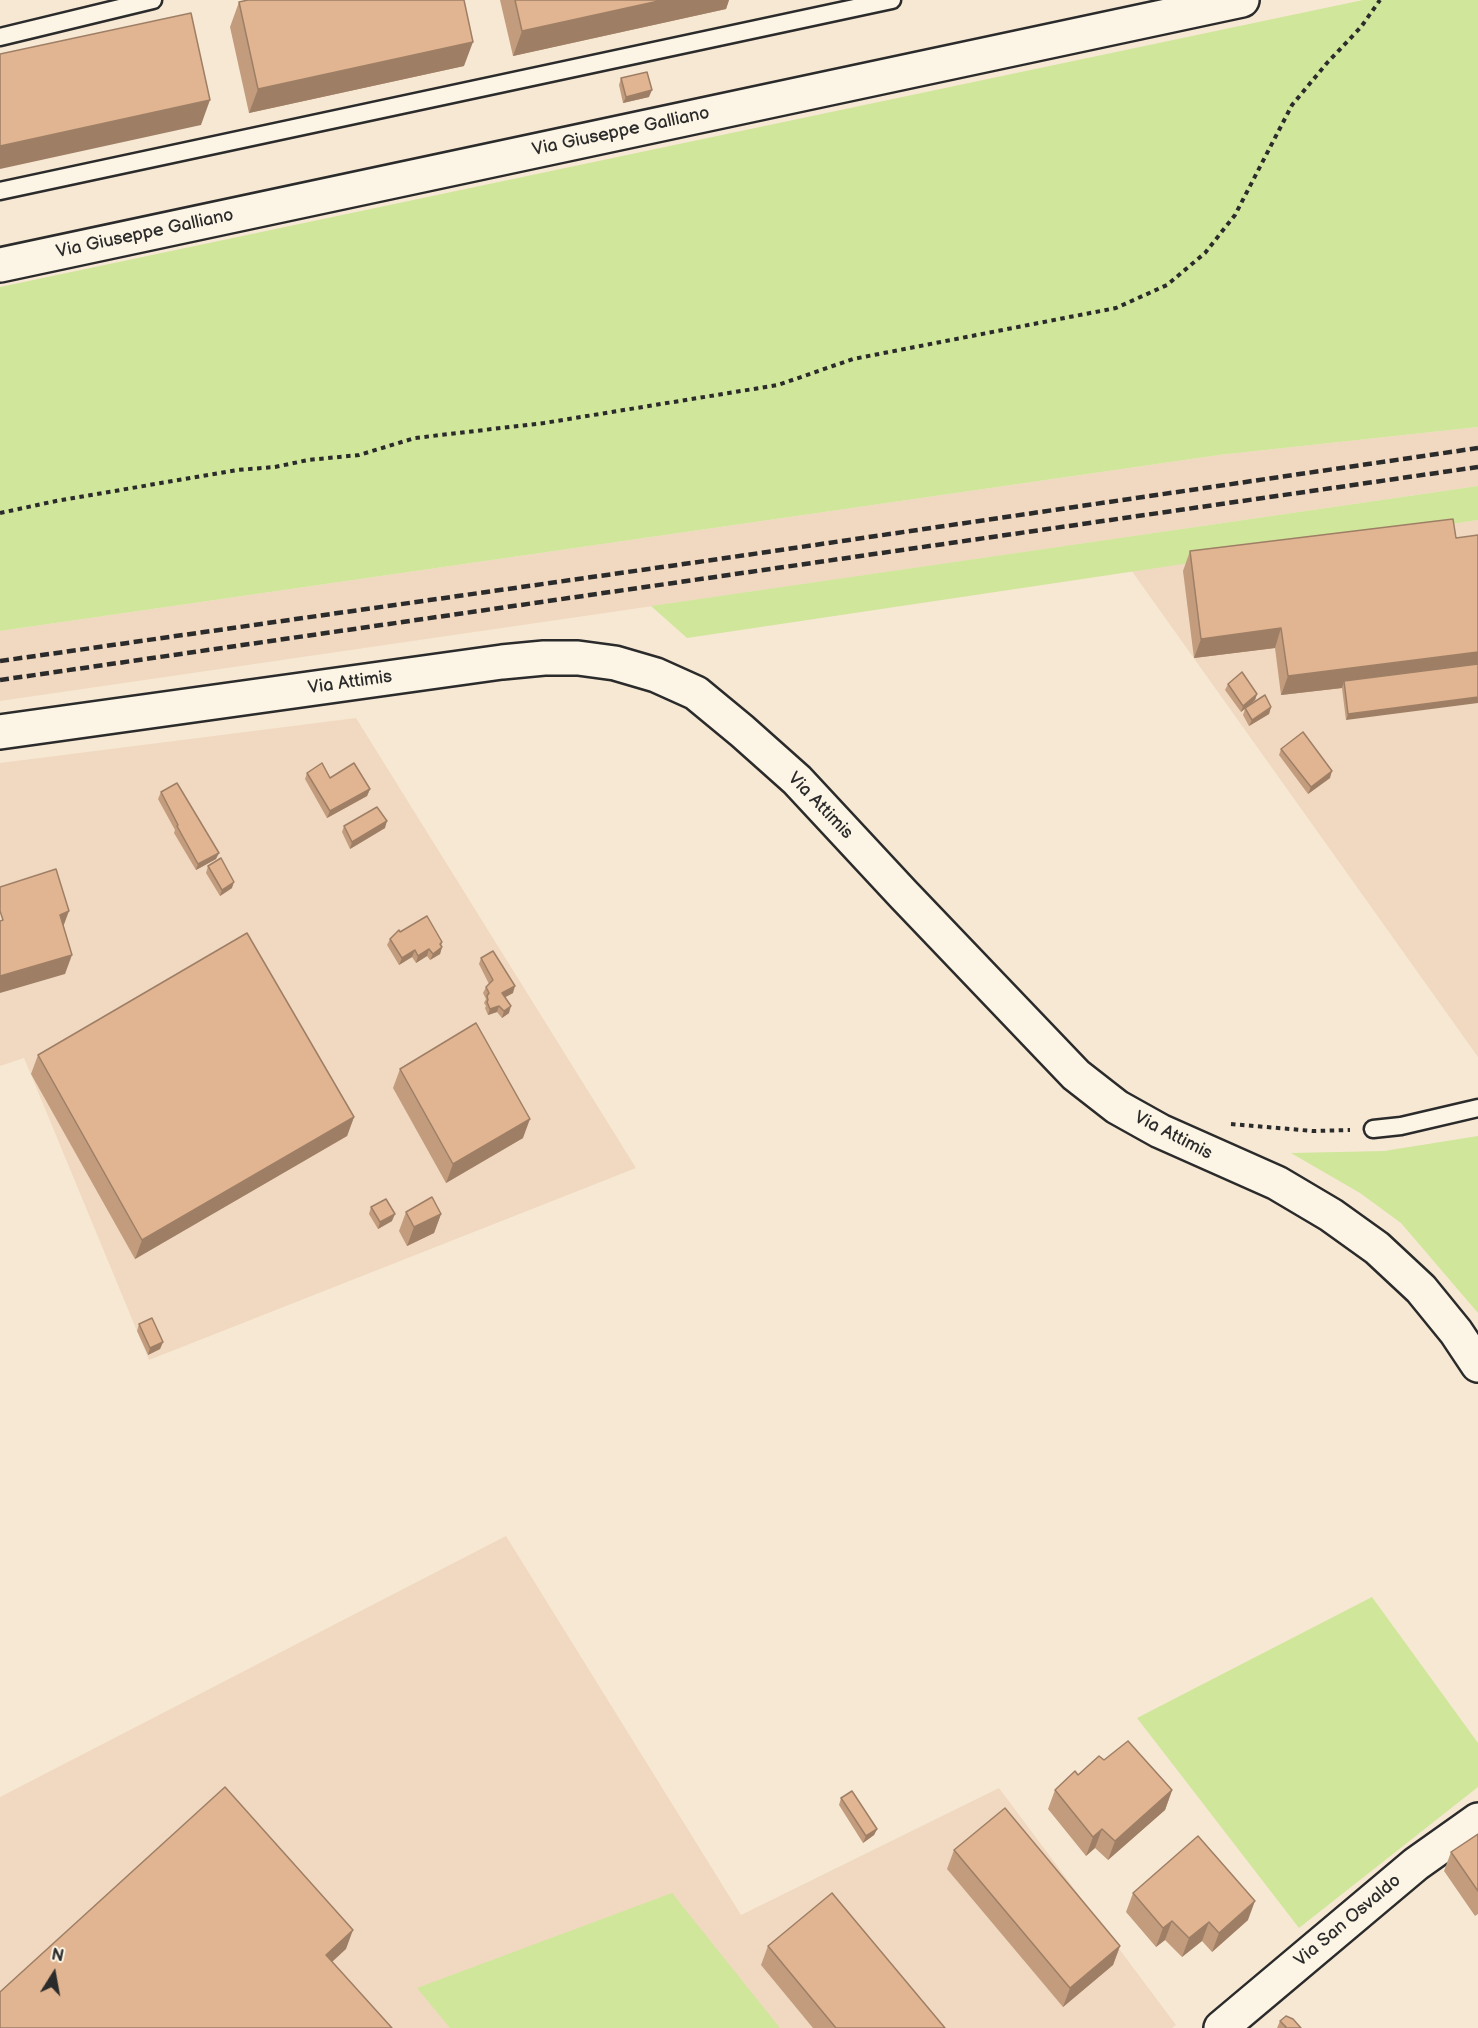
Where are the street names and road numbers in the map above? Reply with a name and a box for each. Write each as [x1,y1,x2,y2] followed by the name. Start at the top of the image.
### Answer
[530,103,712,161] street label: Via Giuseppe Galliano
[54,205,236,263] street label: Via Giuseppe Galliano
[307,666,393,700] street label: Via Attimis
[783,768,857,844] street label: Via Attimis
[1130,1107,1216,1165] street label: Via Attimis
[1290,1870,1406,1972] street label: Via San Osvaldo

